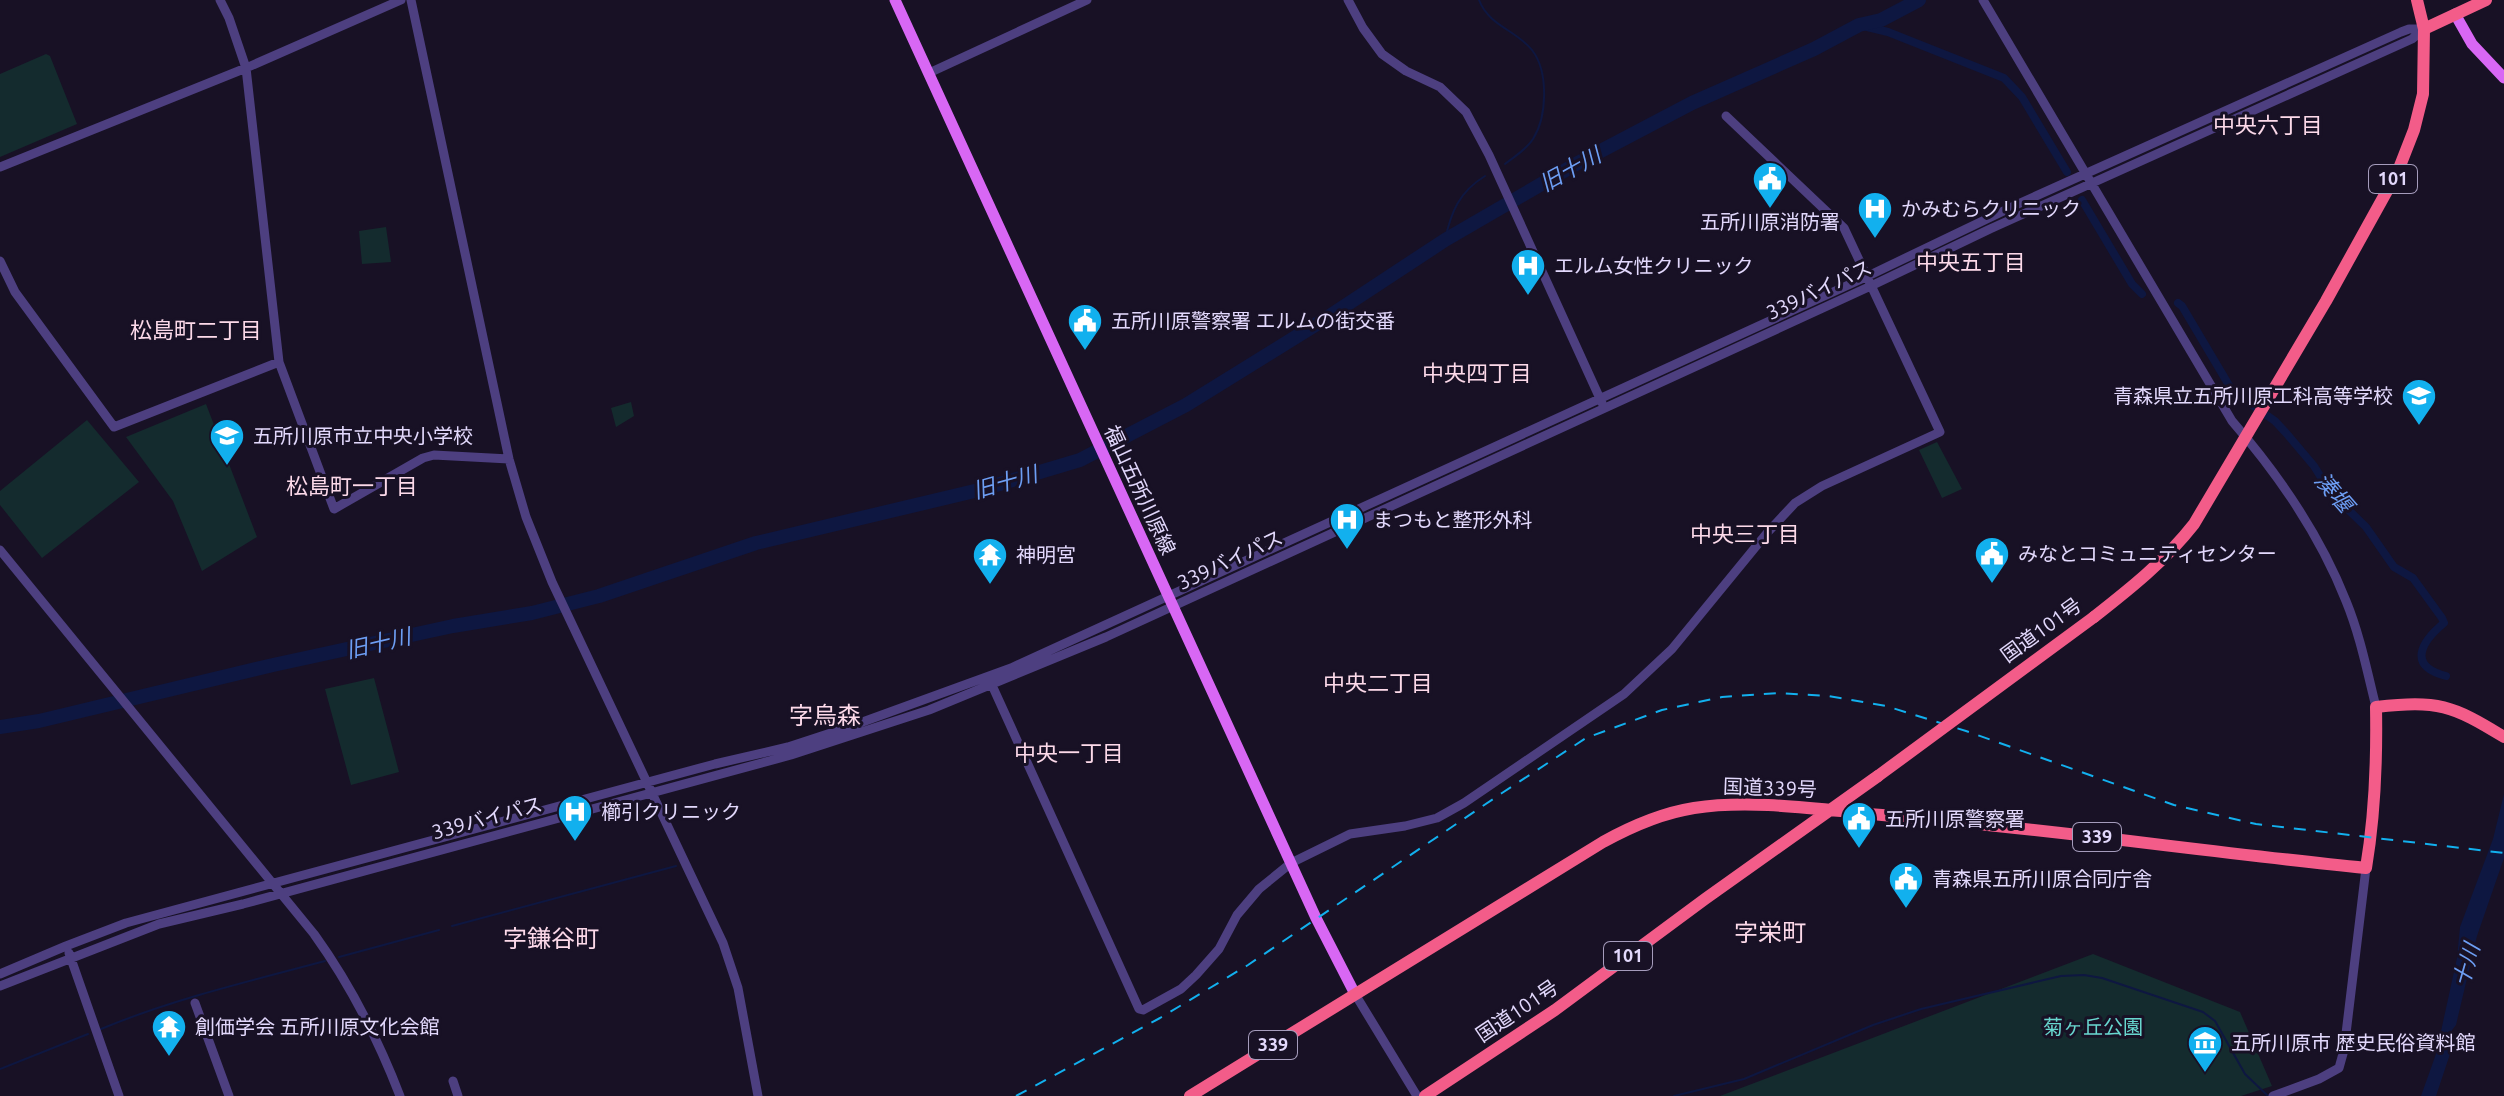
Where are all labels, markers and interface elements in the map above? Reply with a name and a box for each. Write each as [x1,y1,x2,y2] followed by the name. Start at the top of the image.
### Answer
[2213,112,2323,137] district label: 中央六丁目
[1535,141,1606,195] water label: 旧十川
[1751,160,1789,210] public building icon: 五所川原消防署
[2369,165,2417,193] road number: 101
[1856,190,1894,240] hospital icon: かみむらクリニック
[1901,197,2081,220] place label: かみむらクリニック
[1700,210,1840,233] place label: 五所川原消防署
[1509,247,1547,297] hospital icon: エルム女性クリニック
[1916,249,2026,274] district label: 中央五丁目
[1554,254,1754,277] place label: エルム女性クリニック
[1763,255,1875,324] street label: 339バイパス
[1066,302,1104,352] public building icon: 五所川原警察署 エルムの街交番
[1111,309,1395,332] place label: 五所川原警察署 エルムの街交番
[130,317,262,342] district label: 松島町二丁目
[1422,360,1532,385] district label: 中央四丁目
[2400,377,2438,427] school or university icon: 青森県立五所川原工科高等学校
[2113,384,2393,407] place label: 青森県立五所川原工科高等学校
[208,417,246,467] school or university icon: 五所川原市立中央小学校
[1100,421,1180,558] street label: 福山五所川原線
[253,424,473,447] place label: 五所川原市立中央小学校
[970,460,1042,503] water label: 旧十川
[2311,467,2361,519] water label: 湊堰
[286,473,418,498] district label: 松島町一丁目
[1328,501,1366,551] hospital icon: まつもと整形外科
[1373,508,1533,531] place label: まつもと整形外科
[1690,521,1800,546] district label: 中央三丁目
[1174,525,1286,594] street label: 339バイパス
[1973,535,2011,585] public building icon: みなとコミュニティセンター
[971,536,1009,586] temple icon: 神明宮
[2018,542,2277,565] place label: みなとコミュニティセンター
[1016,543,1076,566] place label: 神明宮
[1996,593,2085,666] street label: 国道101号
[343,622,415,662] water label: 旧十川
[1323,670,1433,695] district label: 中央二丁目
[789,702,861,729] district label: 字烏森
[1014,740,1124,765] district label: 中央一丁目
[1723,774,1817,801] street label: 国道339号
[429,792,545,843] street label: 339バイパス
[556,793,594,843] hospital icon: 櫛引クリニック
[601,800,741,823] place label: 櫛引クリニック
[1840,800,1878,850] public building icon: 五所川原警察署
[1885,807,2025,830] place label: 五所川原警察署
[2073,823,2121,851] road number: 339
[1887,860,1925,910] public building icon: 青森県五所川原合同庁舎
[1932,867,2152,890] place label: 青森県五所川原合同庁舎
[1734,919,1806,946] district label: 字栄町
[503,925,599,952] district label: 字鎌谷町
[2447,938,2484,989] water label: 十川
[1604,942,1652,970] road number: 101
[1471,975,1562,1046] street label: 国道101号
[150,1008,188,1058] temple icon: 創価学会 五所川原文化会館
[195,1015,440,1038] place label: 創価学会 五所川原文化会館
[2043,1015,2143,1038] park label: 菊ヶ丘公園
[2186,1024,2224,1074] museum icon: 五所川原市 歴史民俗資料館
[1249,1031,1297,1059] road number: 339
[2231,1031,2476,1054] place label: 五所川原市 歴史民俗資料館

